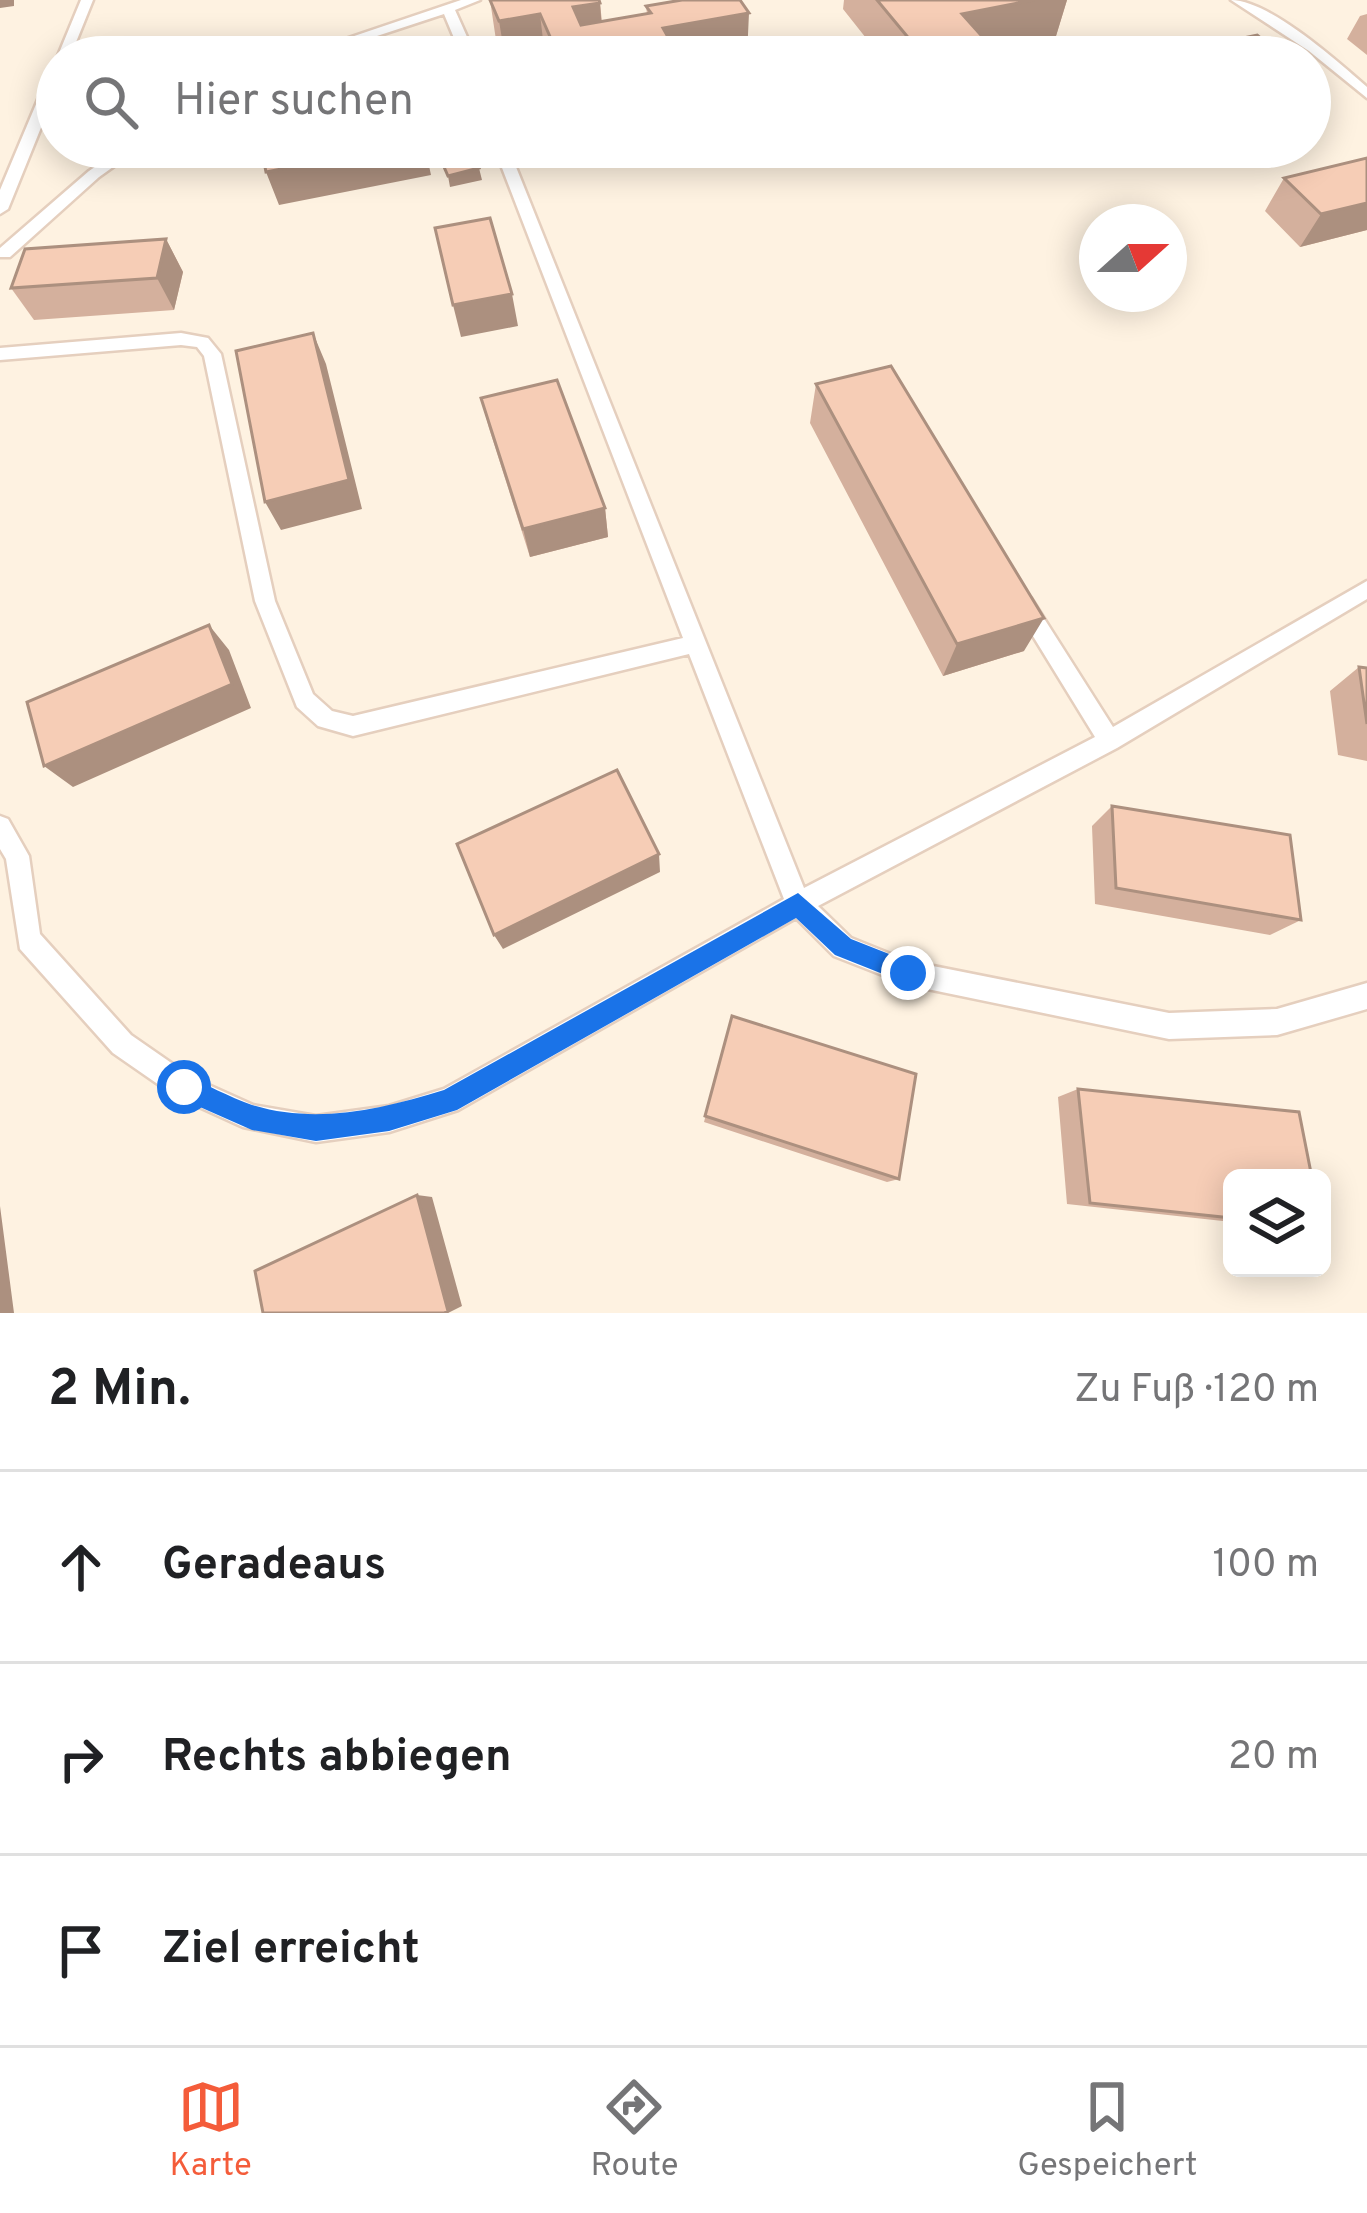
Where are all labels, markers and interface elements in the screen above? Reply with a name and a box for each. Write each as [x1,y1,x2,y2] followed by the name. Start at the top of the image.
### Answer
[36,36,1331,168] search box
[78,69,144,135] icon: search
[174,74,414,131] text: Hier suchen
[1079,204,1187,312] north arrow
[881,946,935,1000] route end
[157,1060,211,1114] route start
[1223,1169,1331,1277] map controls
[1223,1169,1331,1277] button: layers
[48,1359,191,1424] text: 2 Min.
[1074,1367,1319,1416] text: Zu Fuß · 120 m
[48,1534,114,1600] icon: ahead
[162,1538,386,1595] text: Geradeaus
[1212,1542,1319,1591] text: 100 m
[48,1726,114,1792] icon: right
[162,1730,512,1787] text: Rechts abbiegen
[1228,1734,1319,1783] text: 20 m
[48,1918,114,1984] icon: arrive
[162,1922,420,1979] text: Ziel erreicht
[169,2074,252,2188] tab: Karte
[590,2074,678,2188] tab: Route
[1017,2074,1198,2188] tab: Gespeichert

